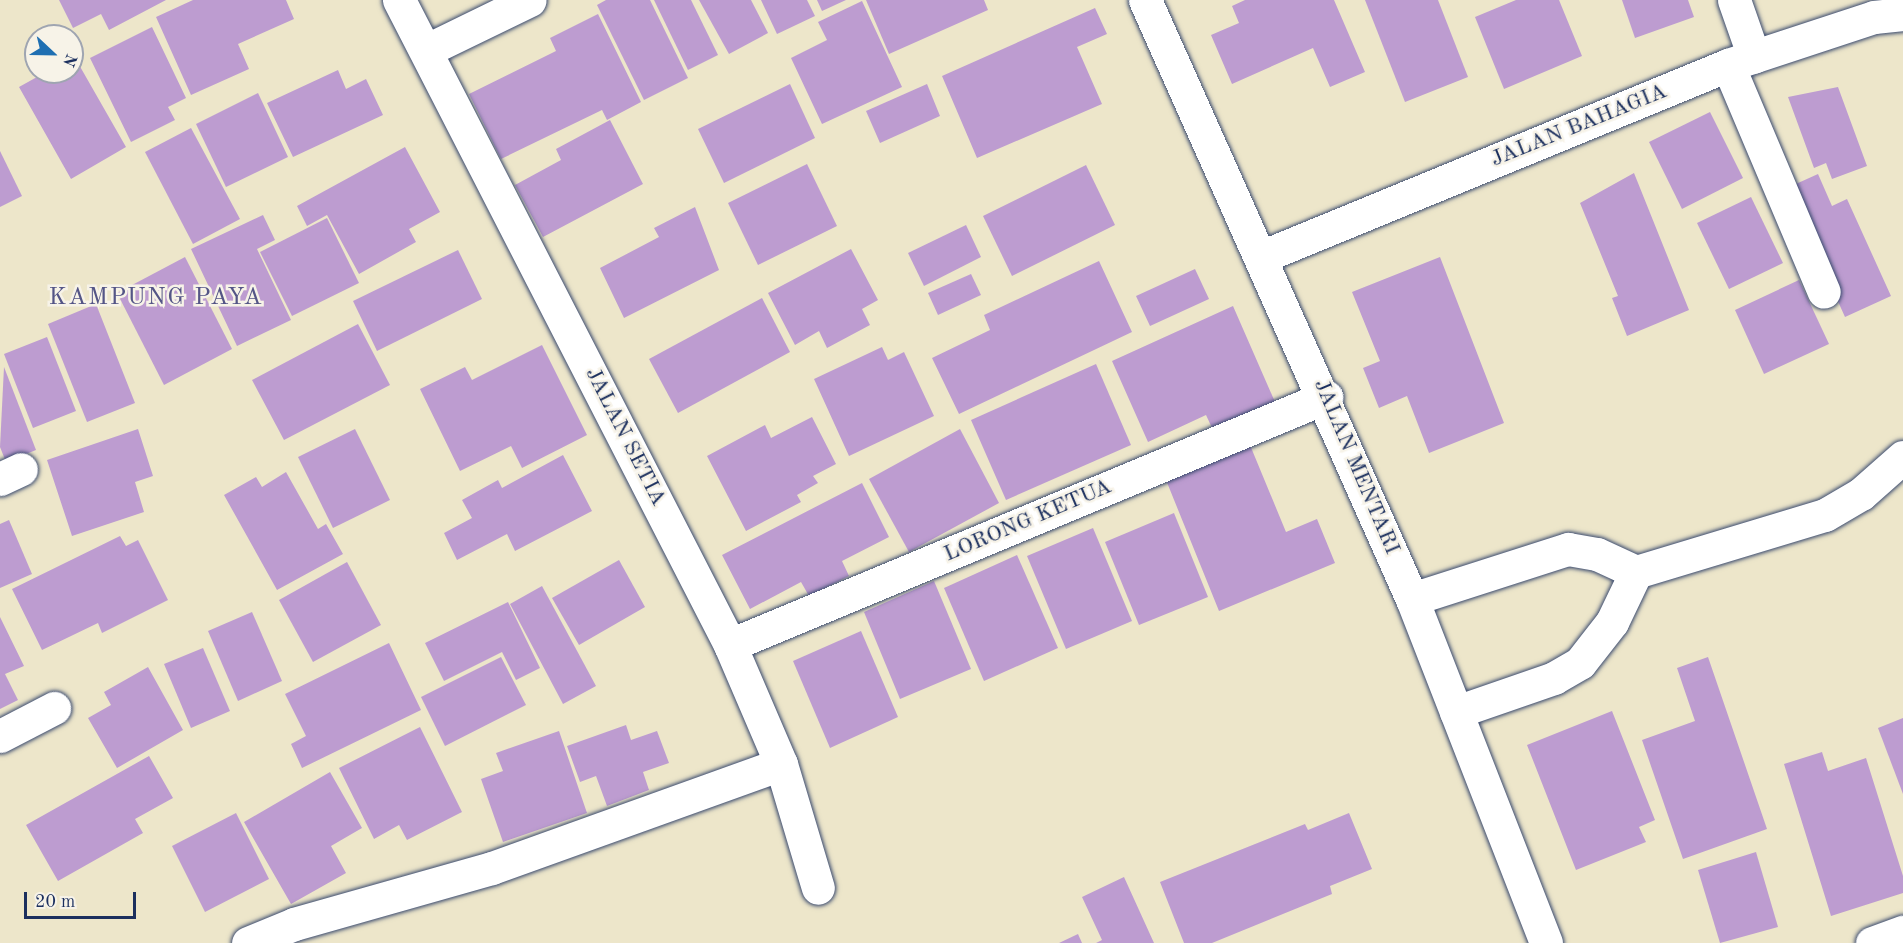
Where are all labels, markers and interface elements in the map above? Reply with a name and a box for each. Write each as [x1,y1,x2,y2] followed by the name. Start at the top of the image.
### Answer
[24,24,84,84] north arrow
[59,51,79,69] text: N
[1487,79,1671,173] street label: JALAN BAHAGIA
[49,285,263,313] district label: KAMPUNG PAYA
[579,363,671,511] street label: JALAN SETIA
[1307,375,1405,559] street label: JALAN MENTARI
[940,474,1116,568] street label: LORONG KETUA
[27,880,140,918] scale bar
[35,893,75,911] text: 20 m

